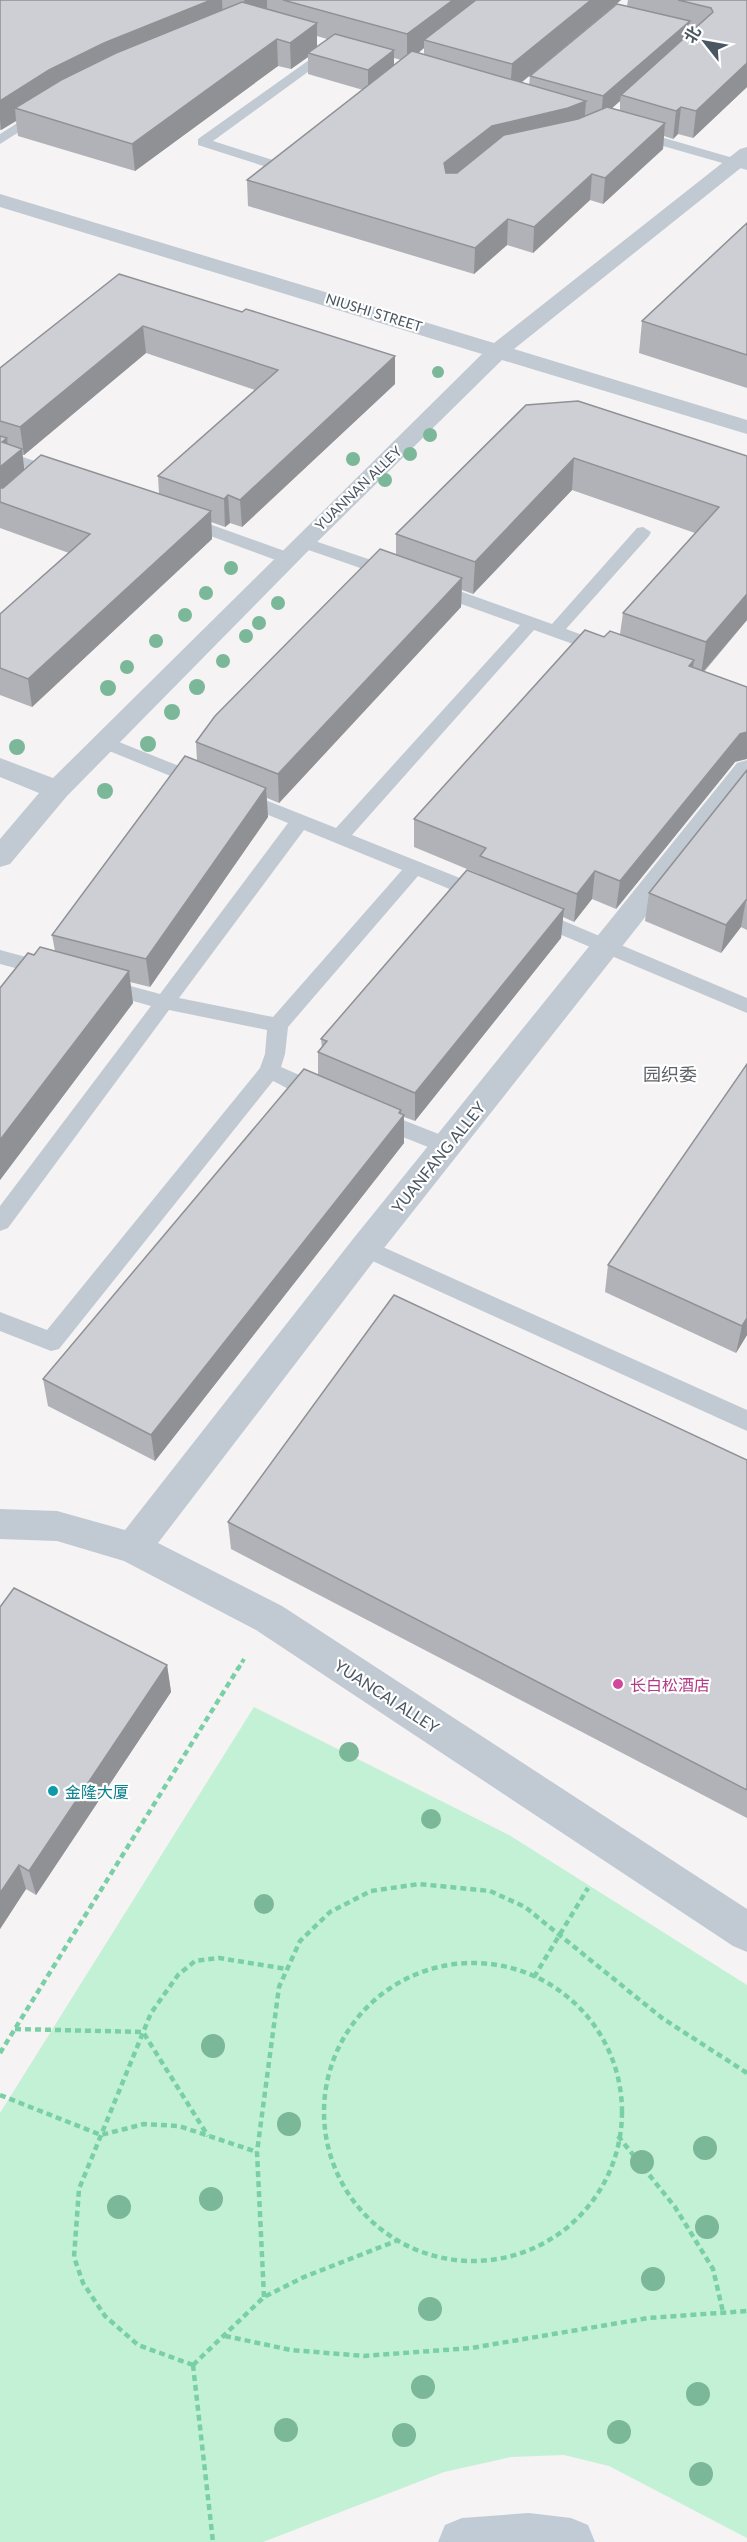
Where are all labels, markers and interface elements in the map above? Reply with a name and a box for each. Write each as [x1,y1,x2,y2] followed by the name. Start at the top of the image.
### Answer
[675,12,735,72] north arrow
[679,22,704,46] text: 北
[324,289,425,335] street label: NIUSHI STREET
[311,442,405,534] street label: YUANNAN ALLEY
[643,1063,697,1085] district label: 园织委
[387,1098,489,1216] street label: YUANFANG ALLEY
[331,1655,443,1737] street label: YUANCAI ALLEY
[630,1675,710,1694] place label: 长白松酒店
[611,1677,625,1691] marker: 长白松酒店
[65,1782,129,1801] place label: 金隆大厦
[46,1784,60,1798] marker: 金隆大厦

